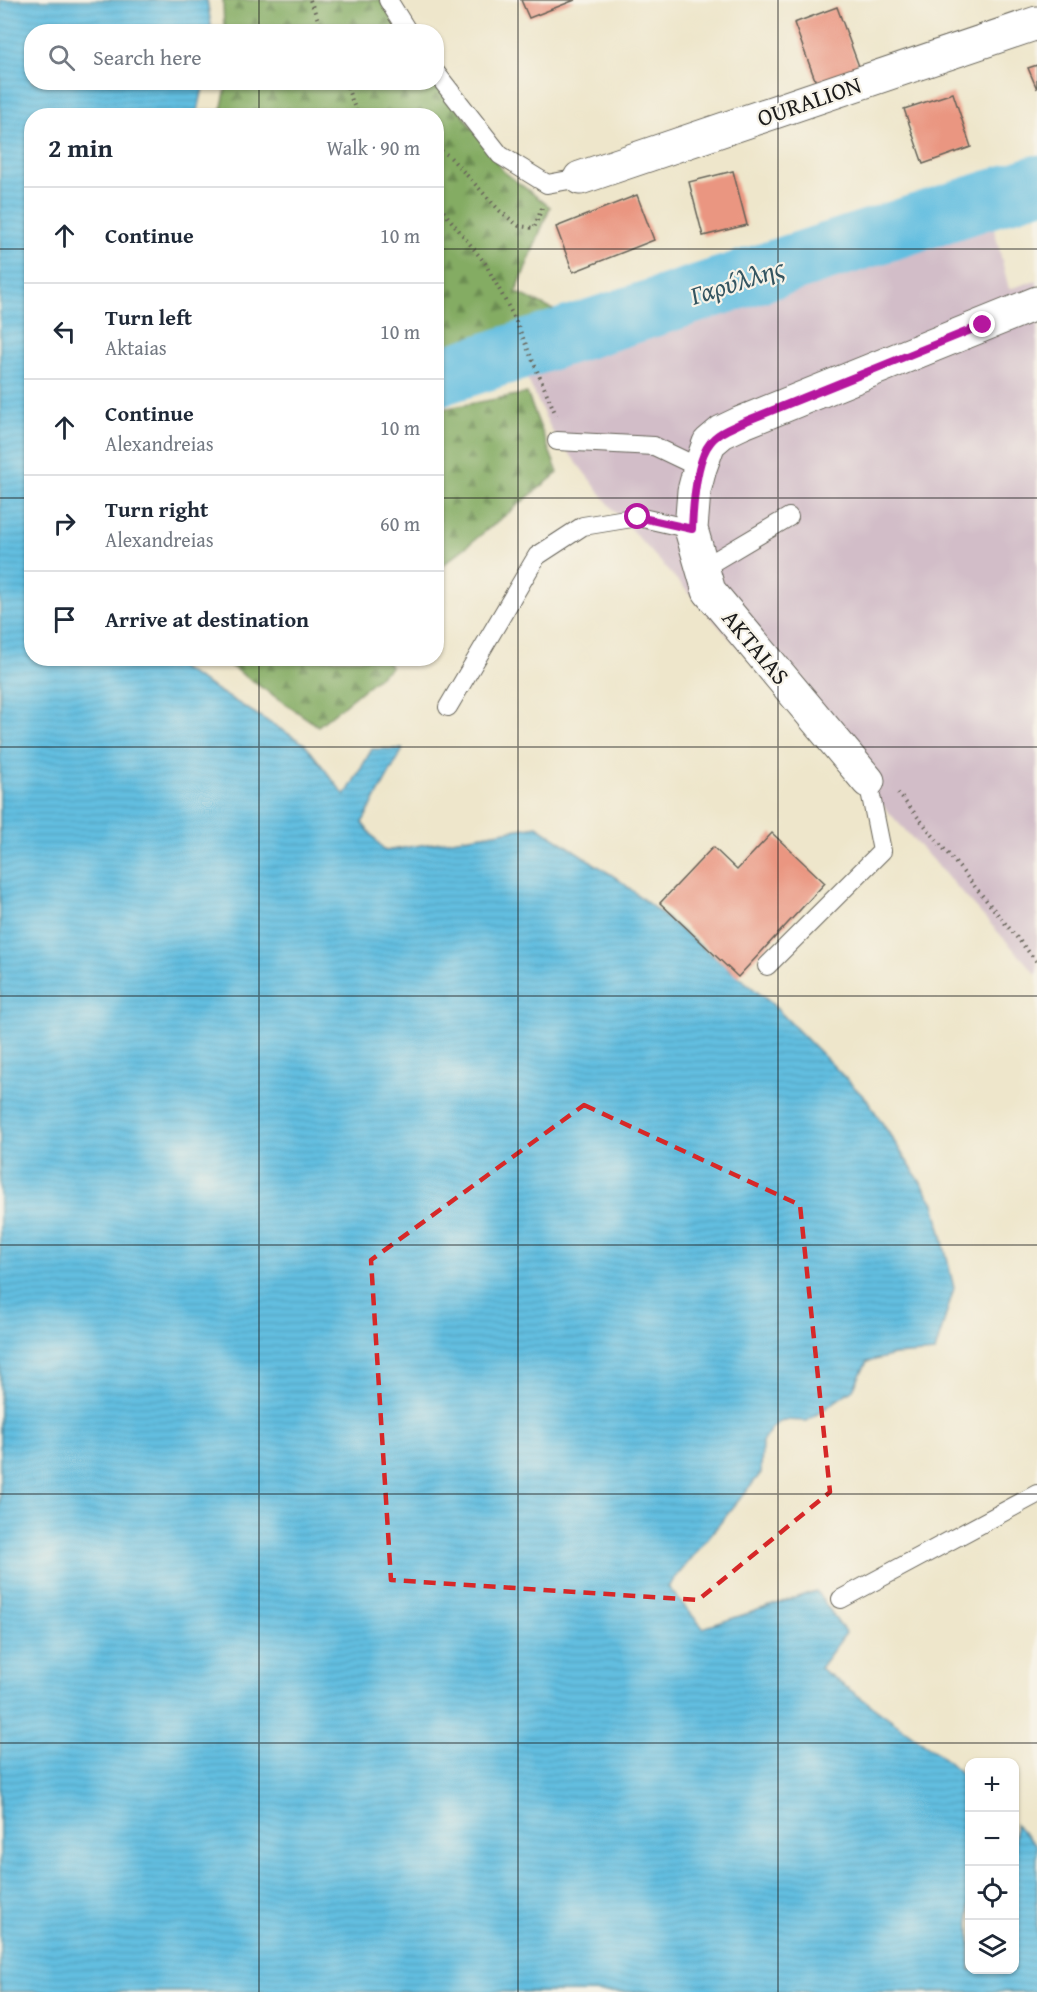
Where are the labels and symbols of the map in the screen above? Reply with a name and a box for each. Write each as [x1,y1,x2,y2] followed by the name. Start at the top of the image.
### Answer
[752,67,866,135] street label: OURALION
[684,247,790,315] water label: Γαρύλλης
[969,311,995,337] route end
[624,503,650,529] route start
[714,602,798,692] street label: AKTAIAS

